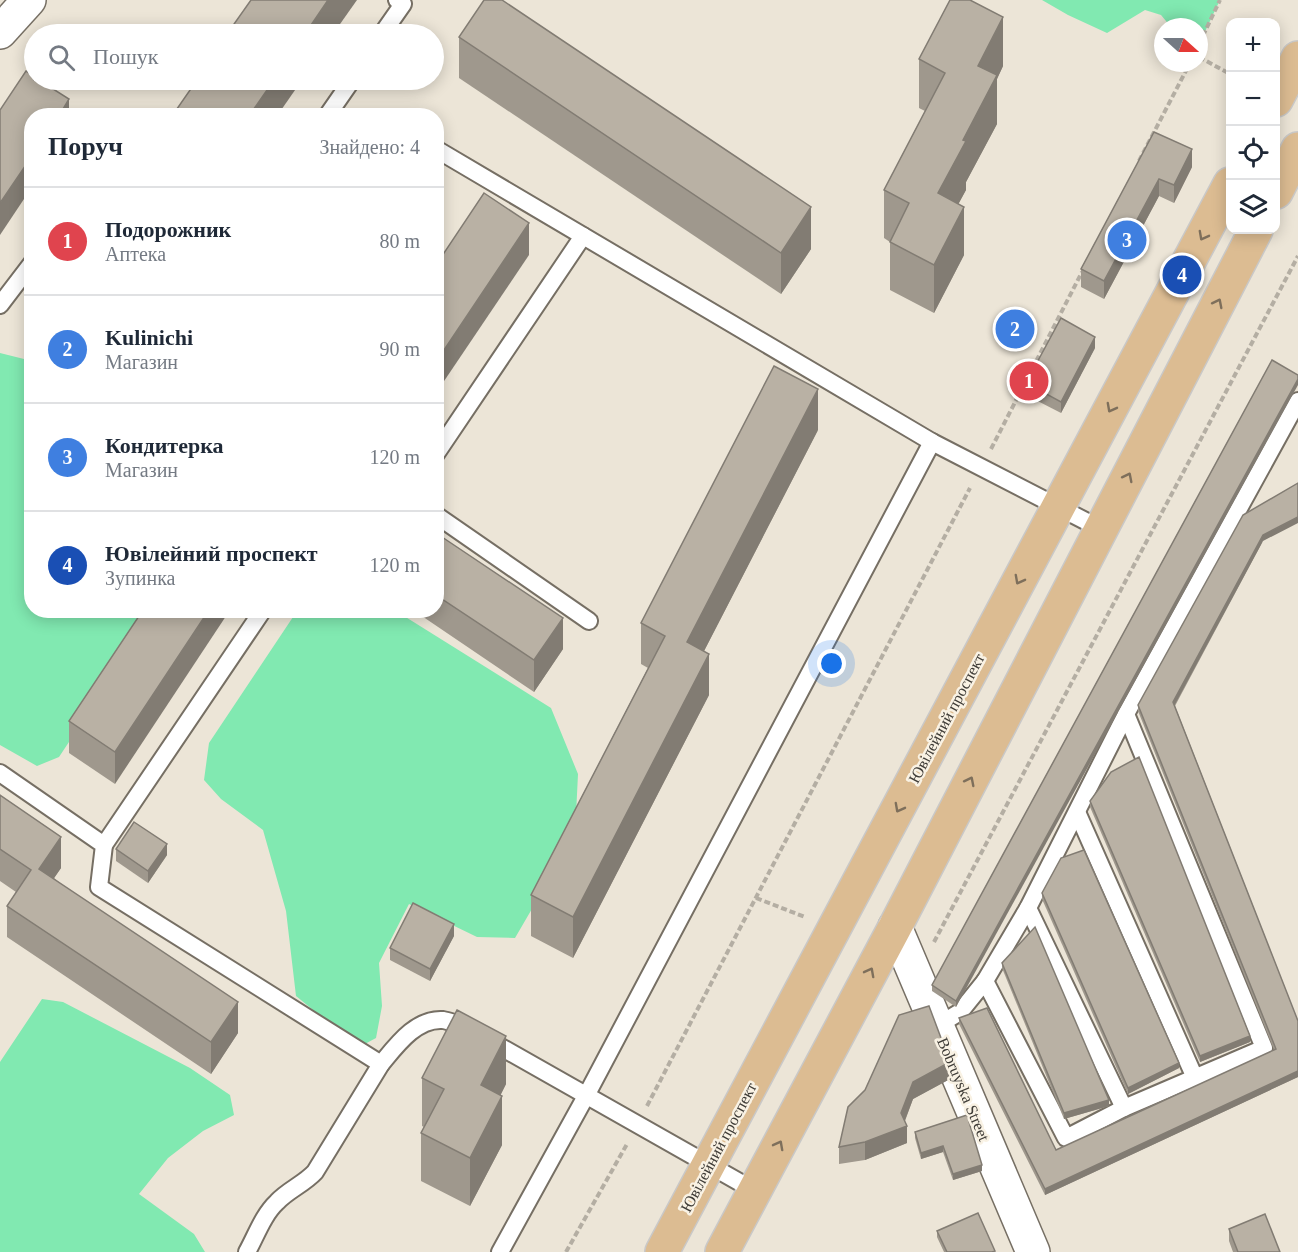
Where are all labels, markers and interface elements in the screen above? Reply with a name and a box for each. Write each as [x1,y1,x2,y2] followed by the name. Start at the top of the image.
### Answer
[1154,18,1208,72] north arrow
[1226,18,1280,234] map controls
[1226,18,1280,72] button: +
[24,24,444,90] search box
[45,41,78,74] icon: search
[93,44,159,69] text: Пошук
[1226,72,1280,126] button: −
[1226,126,1280,180] button: locate
[48,132,123,161] text: Поруч
[319,136,420,158] text: Знайдено: 4
[1226,180,1280,234] button: layers
[105,217,231,242] text: Подорожник
[1108,218,1146,262] pin: 3
[63,230,73,252] text: 1
[379,230,420,252] text: 80 m
[1199,230,1210,240] one-way arrow
[105,243,166,265] text: Аптека
[1162,252,1202,298] pin: 4
[1211,299,1222,310] one-way arrow
[996,306,1034,352] pin: 2
[105,325,193,350] text: Kulinichi
[63,338,73,360] text: 2
[379,338,420,360] text: 90 m
[105,351,178,373] text: Магазин
[1010,358,1048,404] pin: 1
[1107,402,1118,412] one-way arrow
[105,433,224,458] text: Кондитерка
[63,446,73,468] text: 3
[369,446,420,468] text: 120 m
[105,459,178,481] text: Магазин
[1121,472,1132,483] one-way arrow
[105,541,318,566] text: Ювілейний проспект
[63,554,73,576] text: 4
[369,554,420,576] text: 120 m
[105,567,175,589] text: Зупинка
[1015,574,1027,585] one-way arrow
[817,649,846,678] your location
[905,651,989,786] street label: Ювілейний проспект
[963,776,975,787] one-way arrow
[895,802,906,812] one-way arrow
[863,968,874,979] one-way arrow
[933,1035,993,1144] street label: Bobruyska Street
[677,1080,761,1215] street label: Ювілейний проспект
[772,1141,783,1151] one-way arrow

